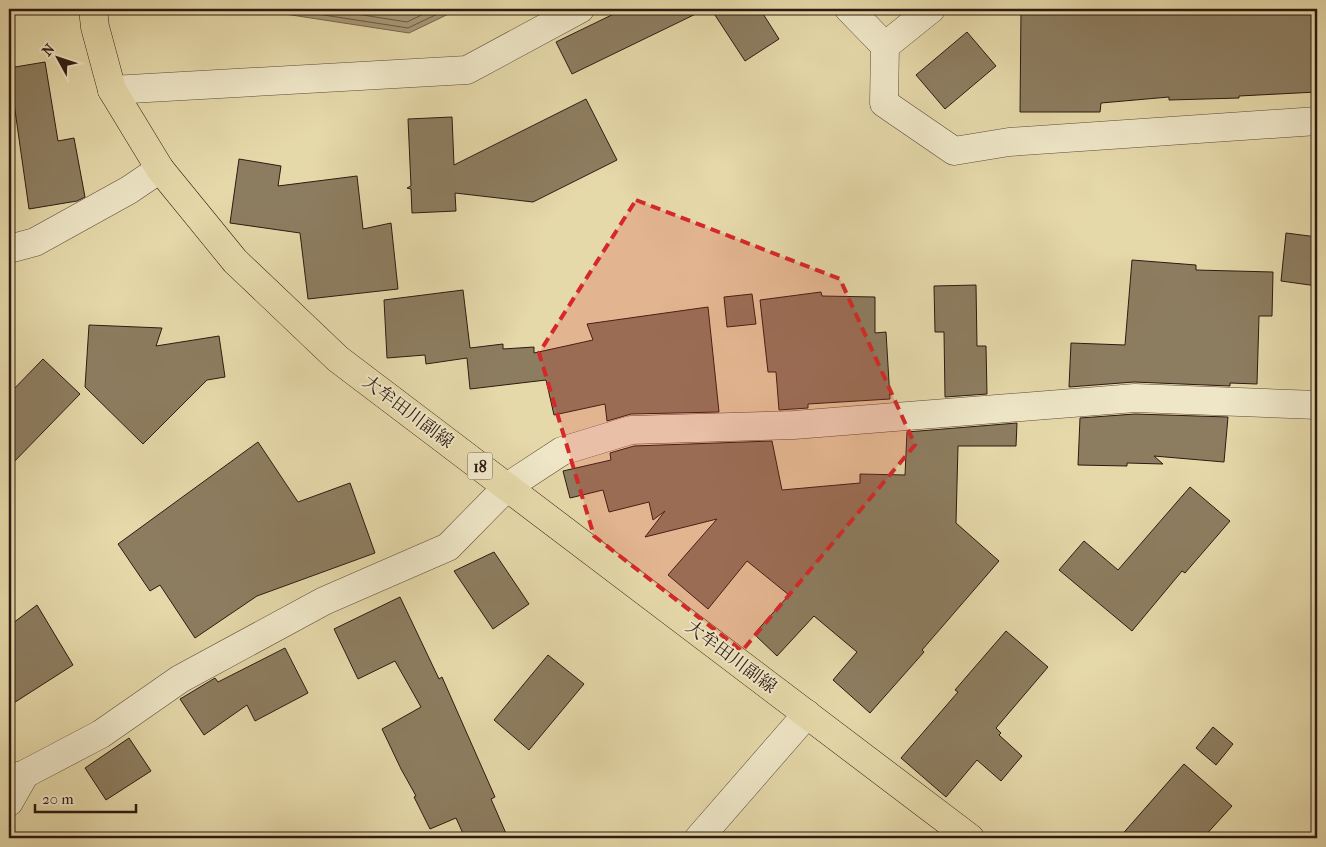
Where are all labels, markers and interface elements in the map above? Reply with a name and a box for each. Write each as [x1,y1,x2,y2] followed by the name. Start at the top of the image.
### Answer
[32,32,82,82] north arrow
[38,40,59,59] text: N
[359,371,457,453] street label: 大牟田川副線
[468,452,492,480] road number: 18
[682,616,780,698] street label: 大牟田川副線
[35,782,136,814] scale bar
[42,790,74,808] text: 20 m

